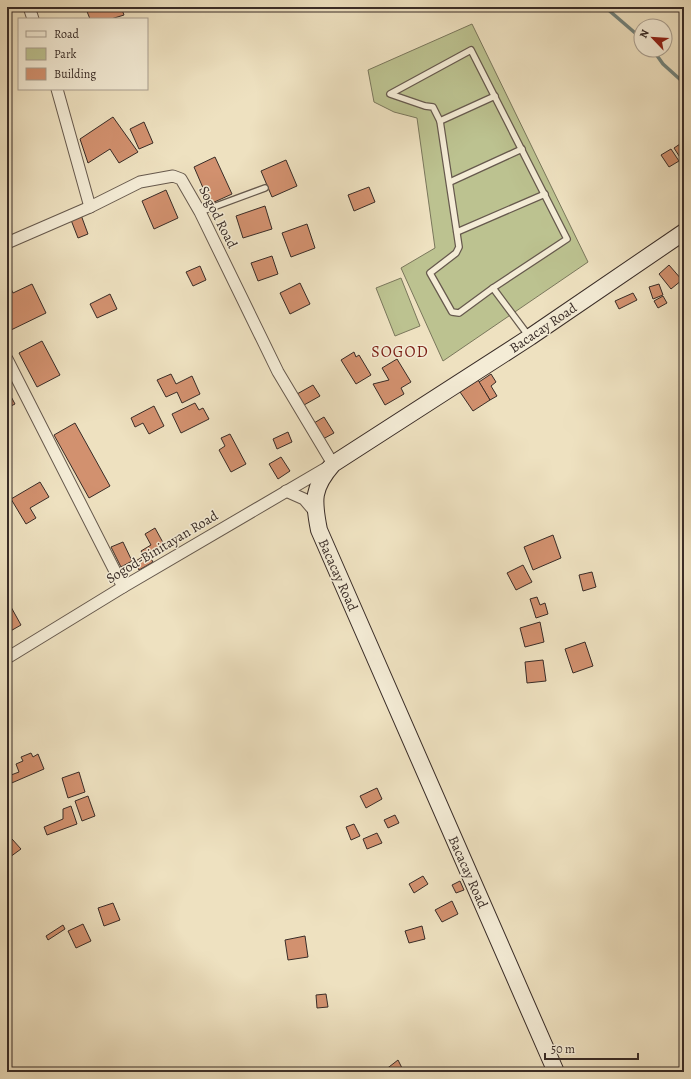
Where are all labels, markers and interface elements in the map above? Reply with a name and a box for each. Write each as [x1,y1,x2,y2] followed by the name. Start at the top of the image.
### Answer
[18,18,148,90] legend
[633,18,673,58] north arrow
[54,26,80,42] text: Road
[636,27,653,41] text: N
[54,46,77,62] text: Park
[54,66,96,82] text: Building
[194,183,242,252] street label: Sogod Road
[506,298,581,358] street label: Bacacay Road
[371,341,429,363] district label: SOGOD
[103,506,222,588] street label: Sogod-Binitayan Road
[314,536,363,615] street label: Bacacay Road
[444,833,493,912] street label: Bacacay Road
[545,1035,638,1061] scale bar
[551,1041,575,1057] text: 50 m

